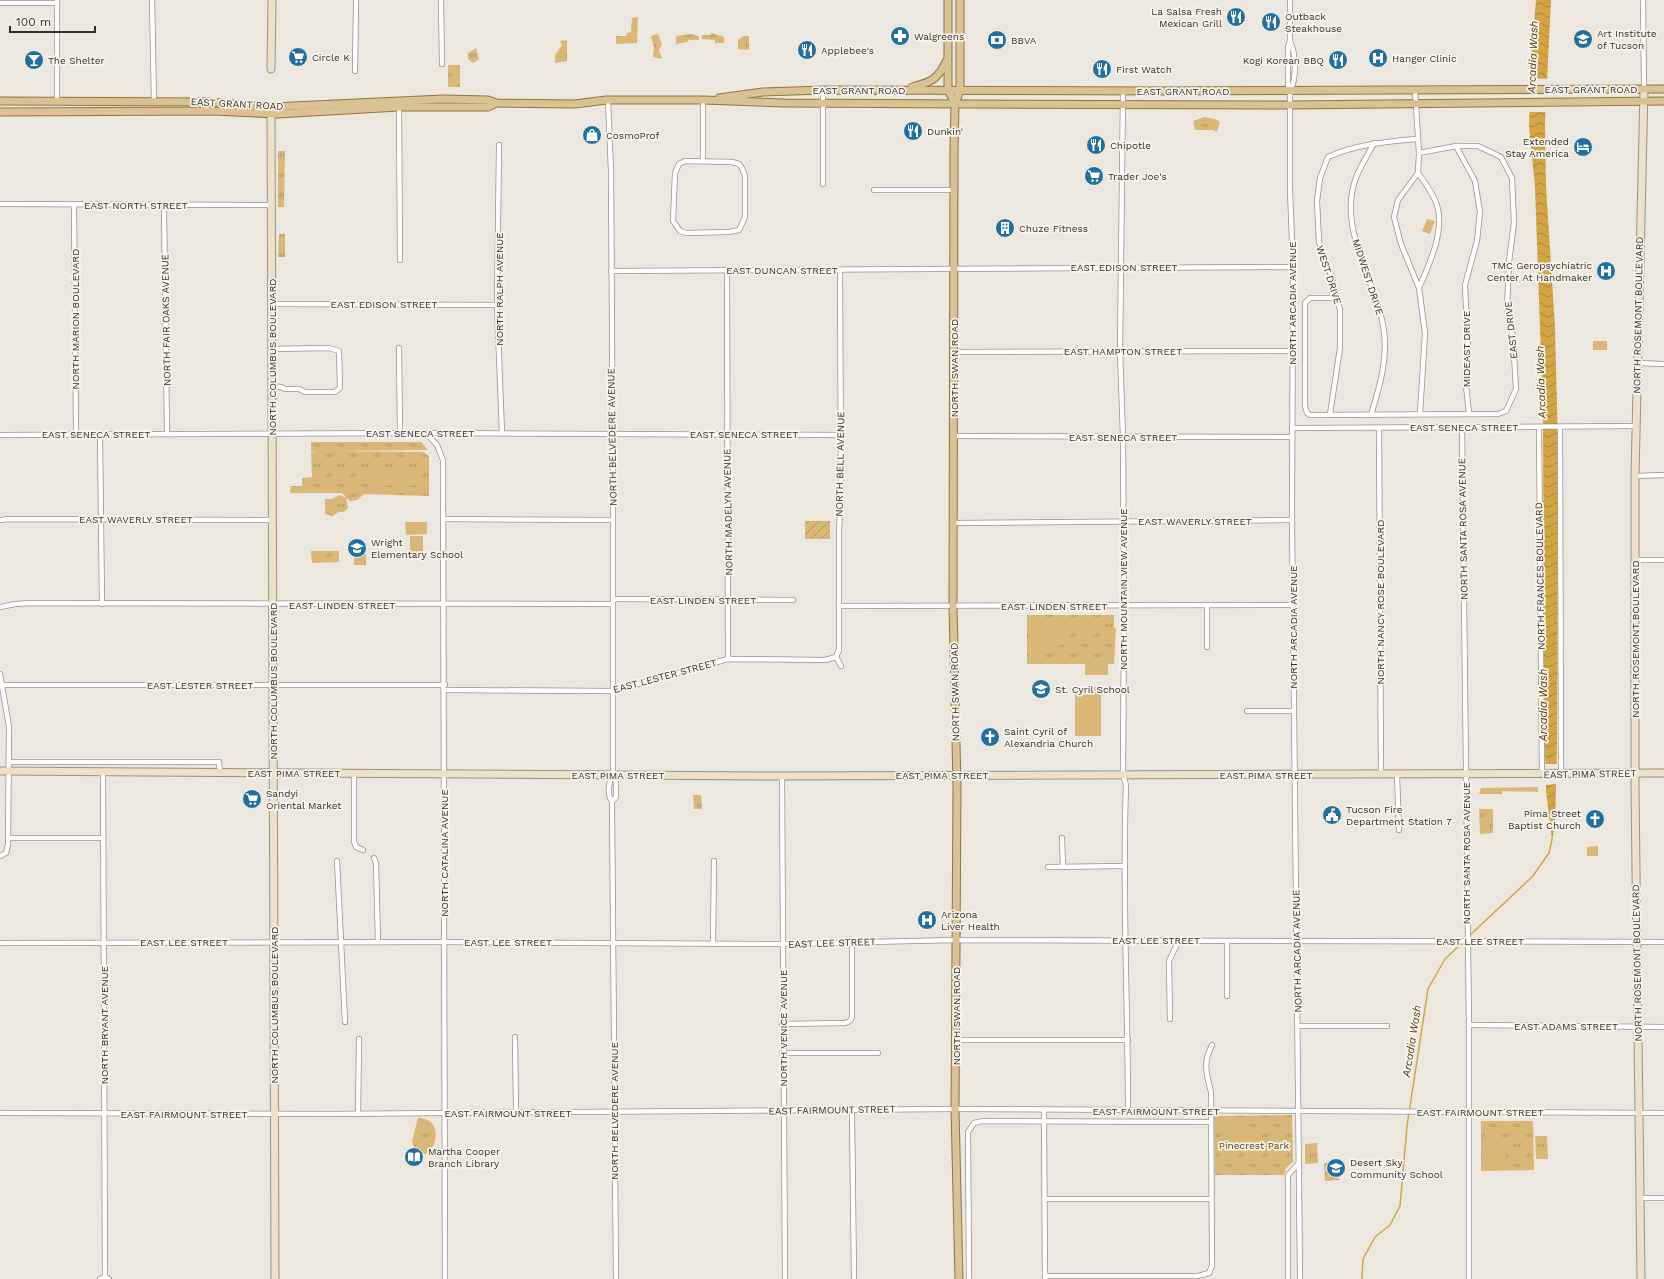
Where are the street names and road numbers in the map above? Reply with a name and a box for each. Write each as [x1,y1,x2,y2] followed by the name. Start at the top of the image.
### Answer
[1545,84,1637,95] street label: EAST GRANT ROAD
[813,85,905,96] street label: EAST GRANT ROAD
[1137,86,1229,97] street label: EAST GRANT ROAD
[190,96,284,112] street label: EAST GRANT ROAD
[84,200,188,211] street label: EAST NORTH STREET
[494,232,505,346] street label: NORTH RALPH AVENUE
[1631,236,1645,394] street label: NORTH ROSEMONT BOULEVARD
[1350,237,1386,317] street label: MIDWEST DRIVE
[1287,241,1298,365] street label: NORTH ARCADIA AVENUE
[1314,244,1344,306] street label: WEST DRIVE
[70,249,81,389] street label: NORTH MARION BOULEVARD
[159,254,173,386] street label: NORTH FAIR OAKS AVENUE
[1071,262,1177,273] street label: EAST EDISON STREET
[726,265,838,276] street label: EAST DUNCAN STREET
[267,278,278,436] street label: NORTH COLUMBUS BOULEVARD
[331,299,437,310] street label: EAST EDISON STREET
[1503,301,1519,359] street label: EAST DRIVE
[1461,311,1472,387] street label: MIDEAST DRIVE
[949,319,960,417] street label: NORTH SWAN ROAD
[1064,346,1182,357] street label: EAST HAMPTON STREET
[605,368,619,506] street label: NORTH BELVEDERE AVENUE
[834,411,846,517] street label: NORTH BELL AVENUE
[1410,422,1518,433] street label: EAST SENECA STREET
[366,428,474,439] street label: EAST SENECA STREET
[42,429,150,440] street label: EAST SENECA STREET
[690,429,798,440] street label: EAST SENECA STREET
[1069,432,1177,443] street label: EAST SENECA STREET
[721,448,735,576] street label: NORTH MADELYN AVENUE
[1456,458,1470,600] street label: NORTH SANTA ROSA AVENUE
[1533,502,1547,650] street label: NORTH FRANCES BOULEVARD
[1118,508,1129,670] street label: NORTH MOUNTAIN VIEW AVENUE
[79,514,193,525] street label: EAST WAVERLY STREET
[1138,516,1252,527] street label: EAST WAVERLY STREET
[1375,520,1386,684] street label: NORTH NANCY ROSE BOULEVARD
[1630,560,1641,718] street label: NORTH ROSEMONT BOULEVARD
[1288,565,1299,689] street label: NORTH ARCADIA AVENUE
[650,595,756,606] street label: EAST LINDEN STREET
[289,600,395,611] street label: EAST LINDEN STREET
[1001,601,1107,612] street label: EAST LINDEN STREET
[268,602,279,760] street label: NORTH COLUMBUS BOULEVARD
[949,643,961,741] street label: NORTH SWAN ROAD
[612,657,718,695] street label: EAST LESTER STREET
[147,680,253,691] street label: EAST LESTER STREET
[248,768,341,779] street label: EAST PIMA STREET
[1543,768,1637,780] street label: EAST PIMA STREET
[572,770,665,781] street label: EAST PIMA STREET
[896,770,989,781] street label: EAST PIMA STREET
[1220,770,1313,781] street label: EAST PIMA STREET
[1461,782,1472,924] street label: NORTH SANTA ROSA AVENUE
[439,789,450,917] street label: NORTH CATALINA AVENUE
[1630,884,1644,1042] street label: NORTH ROSEMONT BOULEVARD
[1290,889,1304,1013] street label: NORTH ARCADIA AVENUE
[269,926,280,1084] street label: NORTH COLUMBUS BOULEVARD
[1112,935,1200,946] street label: EAST LEE STREET
[788,936,876,950] street label: EAST LEE STREET
[1436,936,1524,947] street label: EAST LEE STREET
[140,937,228,948] street label: EAST LEE STREET
[464,937,552,948] street label: EAST LEE STREET
[99,966,110,1084] street label: NORTH BRYANT AVENUE
[951,967,962,1065] street label: NORTH SWAN ROAD
[778,970,789,1086] street label: NORTH VENICE AVENUE
[1514,1021,1618,1032] street label: EAST ADAMS STREET
[609,1042,620,1180] street label: NORTH BELVEDERE AVENUE
[768,1103,896,1117] street label: EAST FAIRMOUNT STREET
[1092,1106,1220,1117] street label: EAST FAIRMOUNT STREET
[1416,1107,1544,1118] street label: EAST FAIRMOUNT STREET
[444,1108,572,1119] street label: EAST FAIRMOUNT STREET
[120,1109,248,1120] street label: EAST FAIRMOUNT STREET

